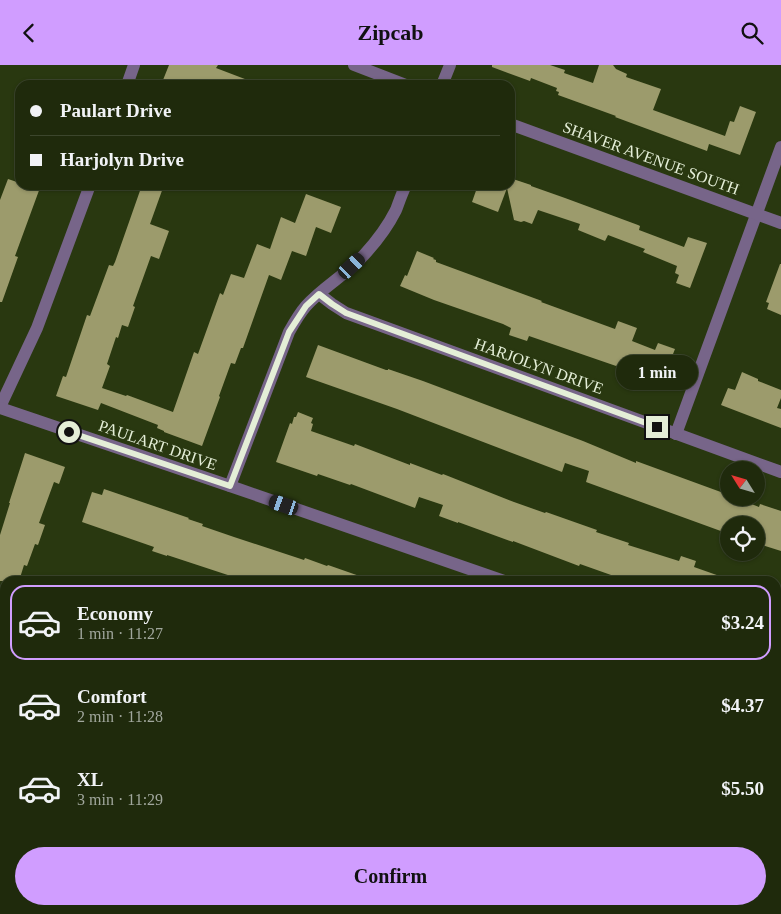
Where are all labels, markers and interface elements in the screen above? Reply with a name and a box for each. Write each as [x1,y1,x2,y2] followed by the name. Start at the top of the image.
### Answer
[15,19,43,47] icon: back
[738,19,766,47] icon: search
[357,20,424,45] text: Zipcab
[60,100,171,121] text: Paulart Drive
[561,118,742,198] street label: SHAVER AVENUE SOUTH
[60,149,184,170] text: Harjolyn Drive
[335,250,368,282] car
[472,335,606,397] street label: HARJOLYN DRIVE
[616,355,698,389] callout: 1 min
[638,364,676,381] text: 1 min
[646,416,668,438] route end
[97,417,219,473] street label: PAULART DRIVE
[58,421,80,443] route start
[720,461,765,506] north arrow
[720,461,765,561] map controls
[267,493,300,517] car
[720,516,765,561] button: locate
[17,600,62,645] icon: car
[77,603,153,624] text: Economy
[721,612,764,633] text: $3.24
[77,625,163,642] text: 1 min · 11:27
[17,683,62,728] icon: car
[77,686,147,707] text: Comfort
[721,695,764,716] text: $4.37
[77,708,163,725] text: 2 min · 11:28
[17,766,62,811] icon: car
[77,769,103,790] text: XL
[721,778,764,799] text: $5.50
[77,791,163,808] text: 3 min · 11:29
[15,847,766,905] button: Confirm

